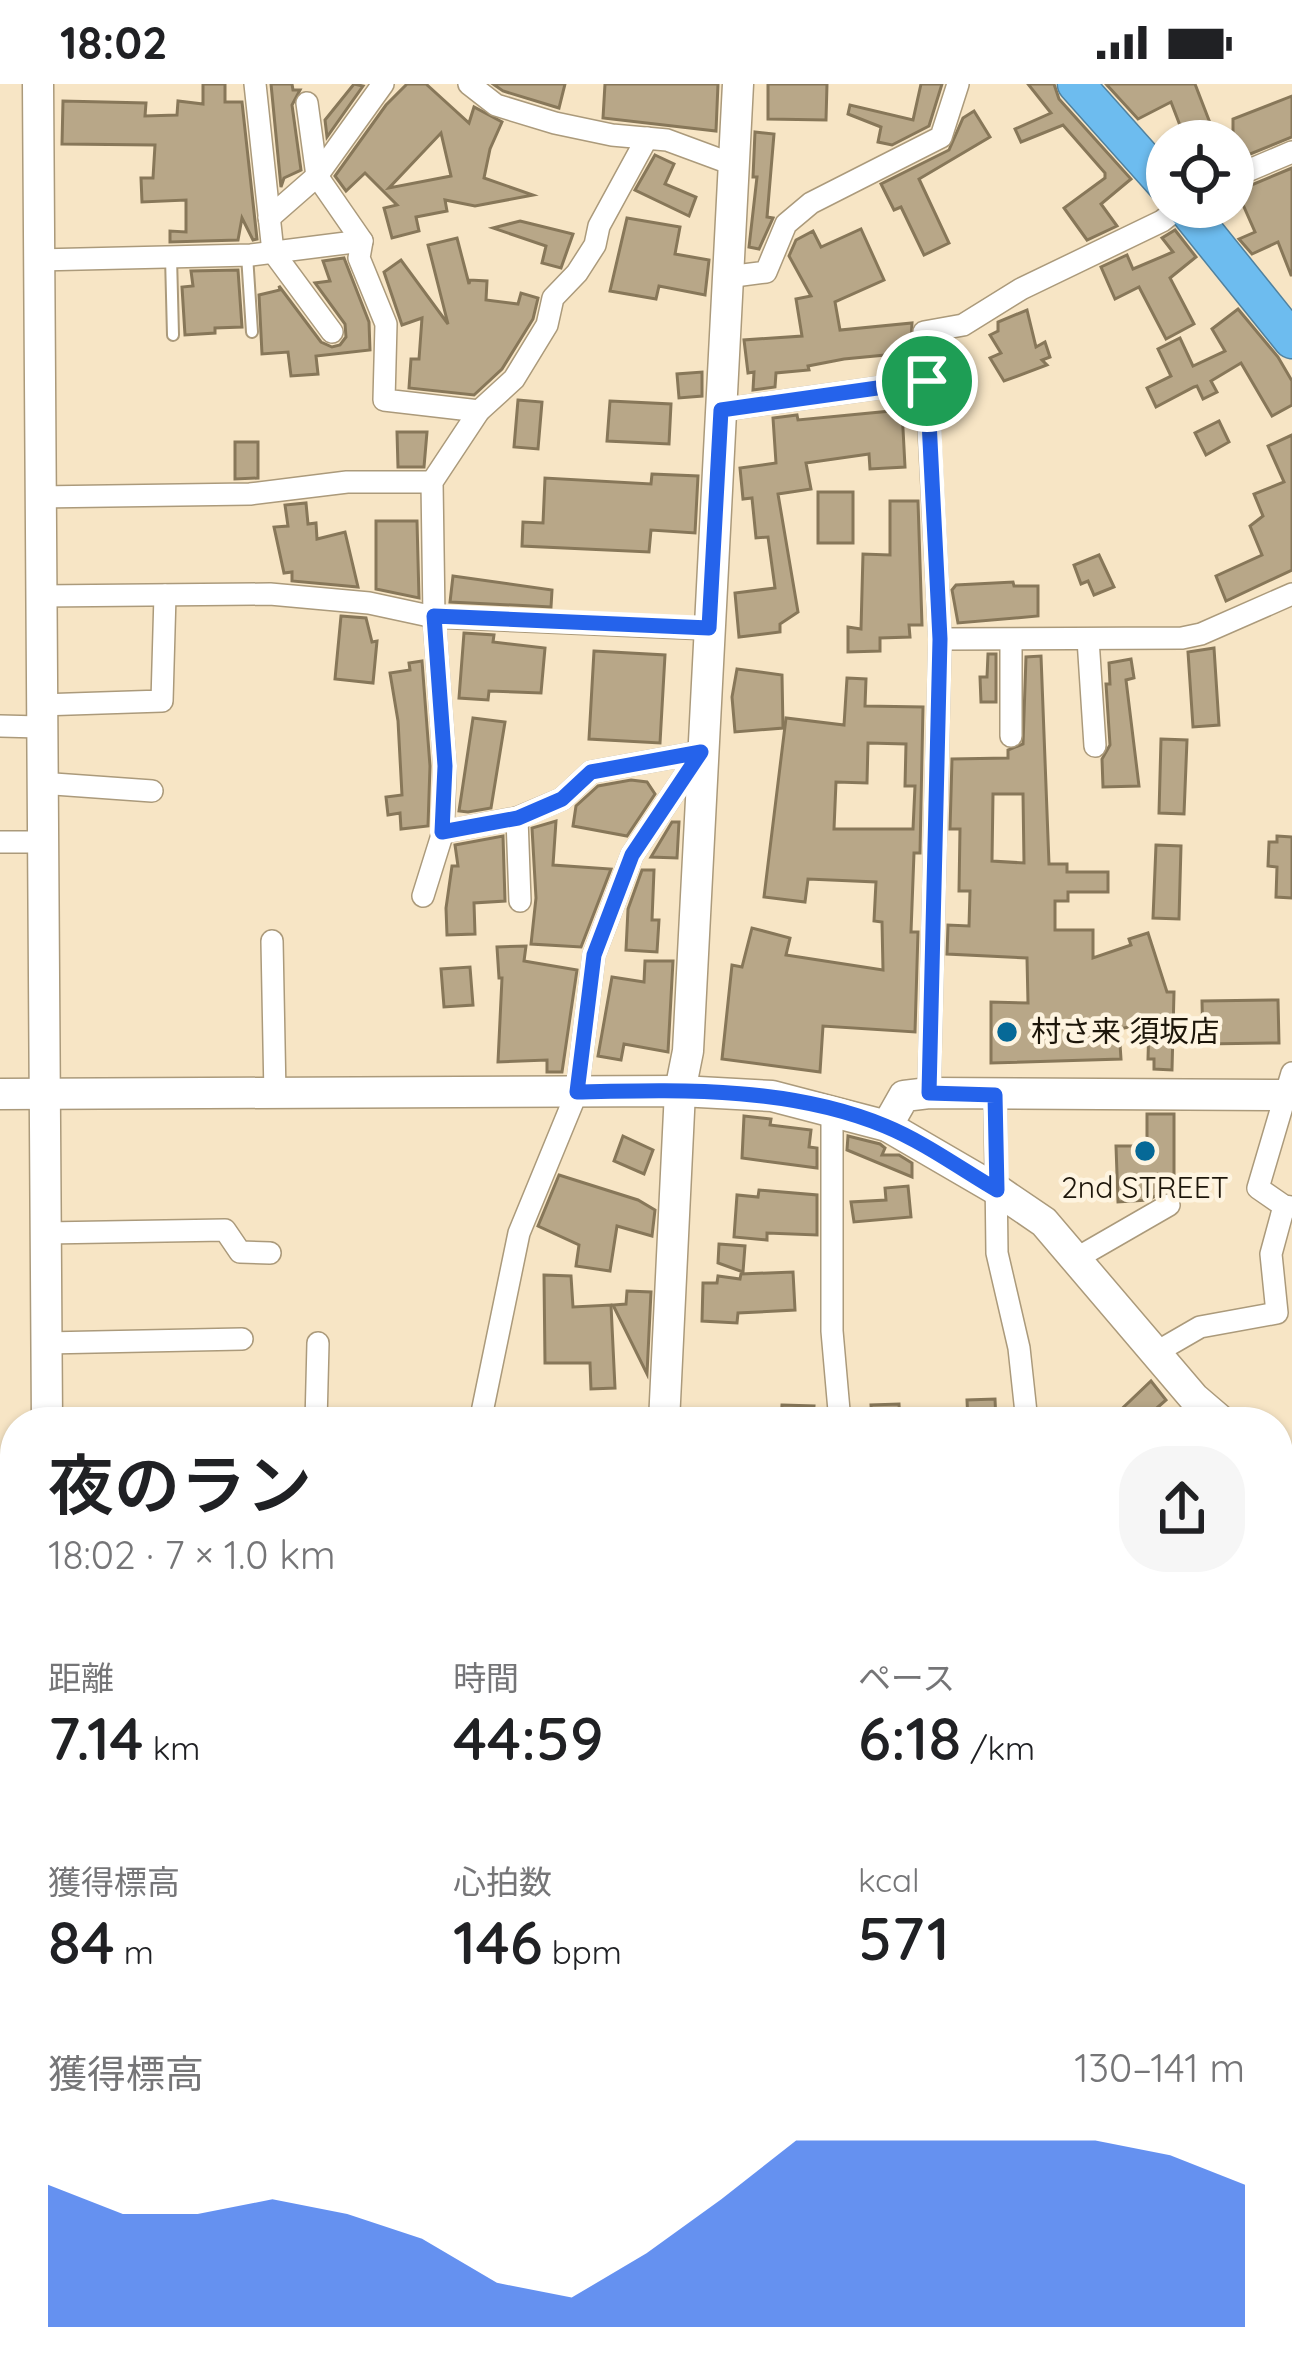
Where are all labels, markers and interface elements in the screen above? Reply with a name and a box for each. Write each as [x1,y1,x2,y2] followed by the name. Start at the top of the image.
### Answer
[60,14,168,70] text: 18:02
[1146,120,1254,228] map controls
[1146,120,1254,228] button: locate
[876,330,978,432] pin
[894,348,960,414] icon: arrive
[1031,1012,1219,1050] place label: 村さ来 須坂店
[994,1019,1020,1045] marker: 村さ来 須坂店
[1132,1138,1158,1164] marker: 2nd STREET
[1061,1168,1229,1206] place label: 2nd STREET
[48,1443,312,1526] text: 夜のラン
[1119,1446,1245,1572] button: share
[48,1530,336,1579] text: 18:02 · 7 × 1.0 km
[48,1657,114,1698] text: 距離
[453,1657,519,1698] text: 時間
[858,1657,955,1698] text: ペース
[48,1700,144,1775] text: 7.14
[453,1700,604,1775] text: 44:59
[858,1700,961,1775] text: 6:18
[144,1727,200,1768] text: km
[961,1727,1035,1768] text: /km
[858,1859,920,1900] text: kcal
[48,1861,180,1902] text: 獲得標高
[453,1861,552,1902] text: 心拍数
[858,1900,950,1975] text: 571
[48,1904,115,1979] text: 84
[453,1904,543,1979] text: 146
[115,1931,154,1972] text: m
[543,1931,622,1972] text: bpm
[1074,2043,1245,2092] text: 130–141 m
[48,2049,204,2098] text: 獲得標高

